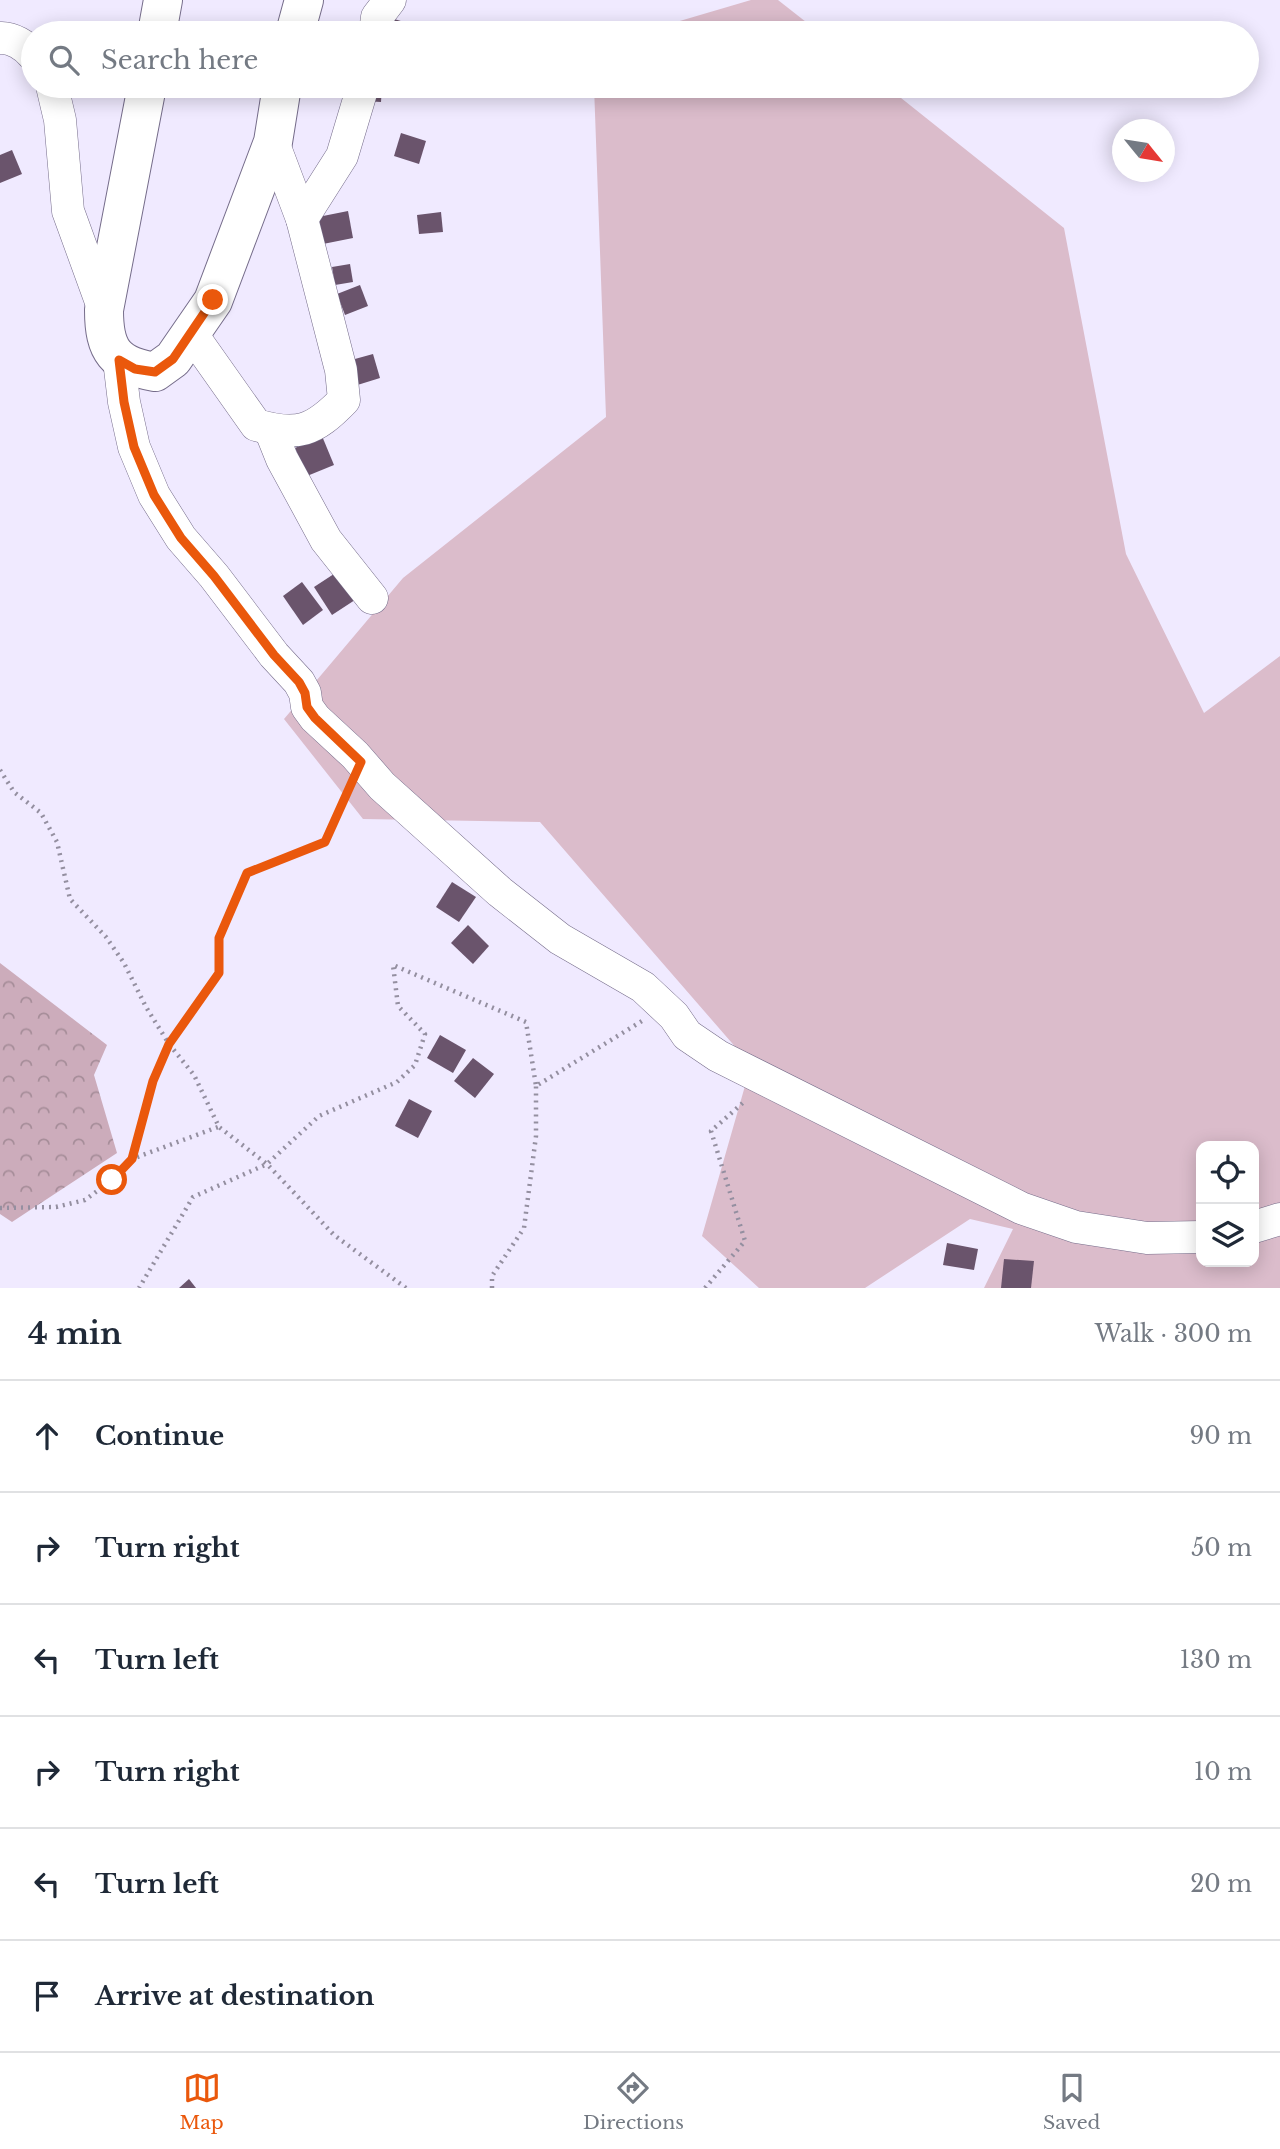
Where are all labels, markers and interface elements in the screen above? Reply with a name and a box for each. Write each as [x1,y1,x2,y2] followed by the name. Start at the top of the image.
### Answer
[21,21,1259,98] search box
[45,41,83,79] icon: search
[101,44,258,76] text: Search here
[1112,119,1175,182] north arrow
[197,284,228,315] route end
[1196,1141,1259,1267] map controls
[1196,1141,1259,1204] button: locate
[96,1164,127,1195] route start
[1196,1204,1259,1267] button: layers
[28,1315,122,1352] text: 4 min
[1095,1320,1252,1348] text: Walk · 300 m
[28,1417,66,1455] icon: ahead
[95,1420,224,1452] text: Continue
[1190,1422,1252,1450] text: 90 m
[28,1529,66,1567] icon: right
[95,1532,240,1564] text: Turn right
[1191,1534,1252,1562] text: 50 m
[28,1641,66,1679] icon: left
[95,1644,219,1676] text: Turn left
[1180,1646,1252,1674] text: 130 m
[28,1753,66,1791] icon: right
[95,1756,240,1788] text: Turn right
[1194,1758,1252,1786] text: 10 m
[28,1865,66,1903] icon: left
[95,1868,219,1900] text: Turn left
[1190,1870,1252,1898] text: 20 m
[28,1977,66,2015] icon: arrive
[95,1980,375,2012] text: Arrive at destination
[180,2069,224,2134] tab: Map
[583,2069,684,2134] tab: Directions
[1043,2069,1100,2134] tab: Saved

